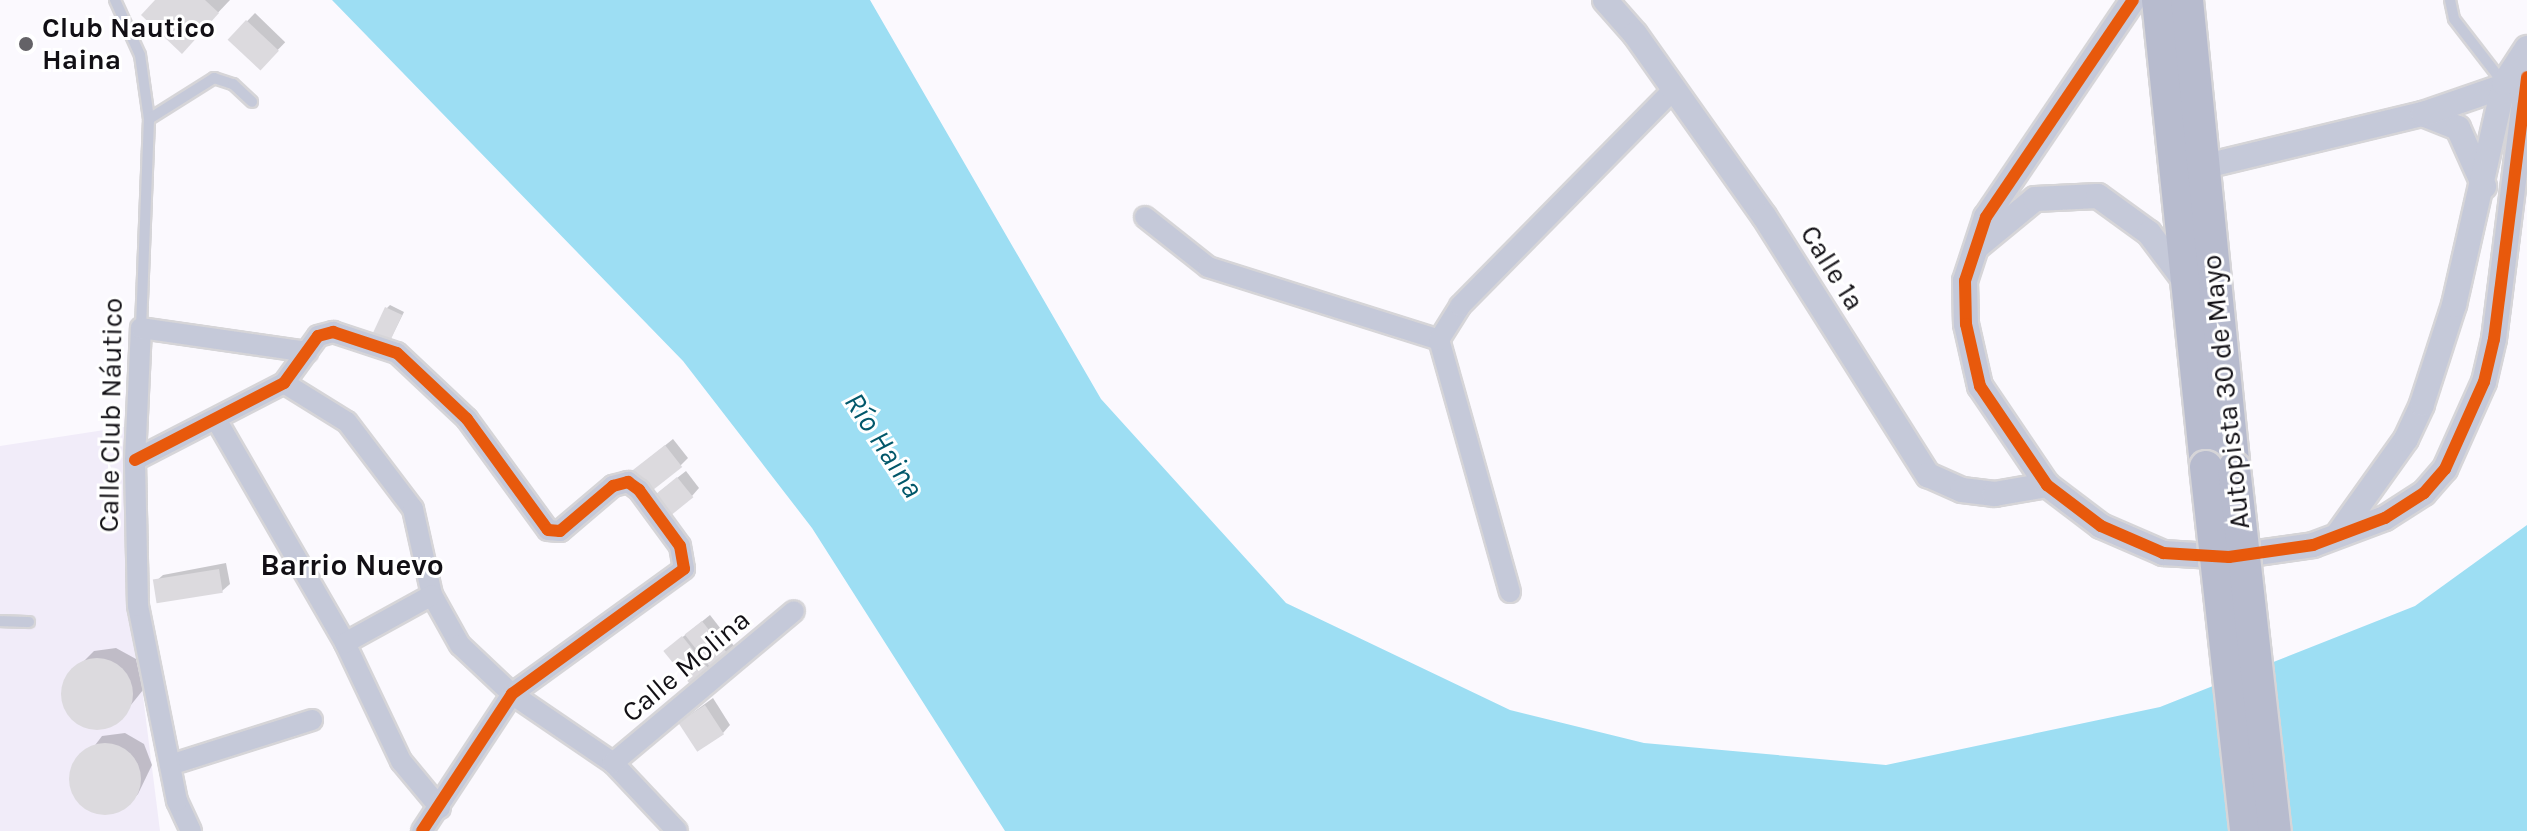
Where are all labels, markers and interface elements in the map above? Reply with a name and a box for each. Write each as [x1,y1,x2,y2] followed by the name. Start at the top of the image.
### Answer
[42,11,215,77] place label: Club Nautico Haina
[17,35,35,53] marker: Club Nautico Haina
[1793,219,1871,317] street label: Calle 1a
[2195,253,2257,531] street label: Autopista 30 de Mayo
[92,297,130,533] street label: Calle Club Náutico
[837,386,931,504] water label: Río Haina
[260,547,444,583] district label: Barrio Nuevo
[615,603,757,729] street label: Calle Molina

